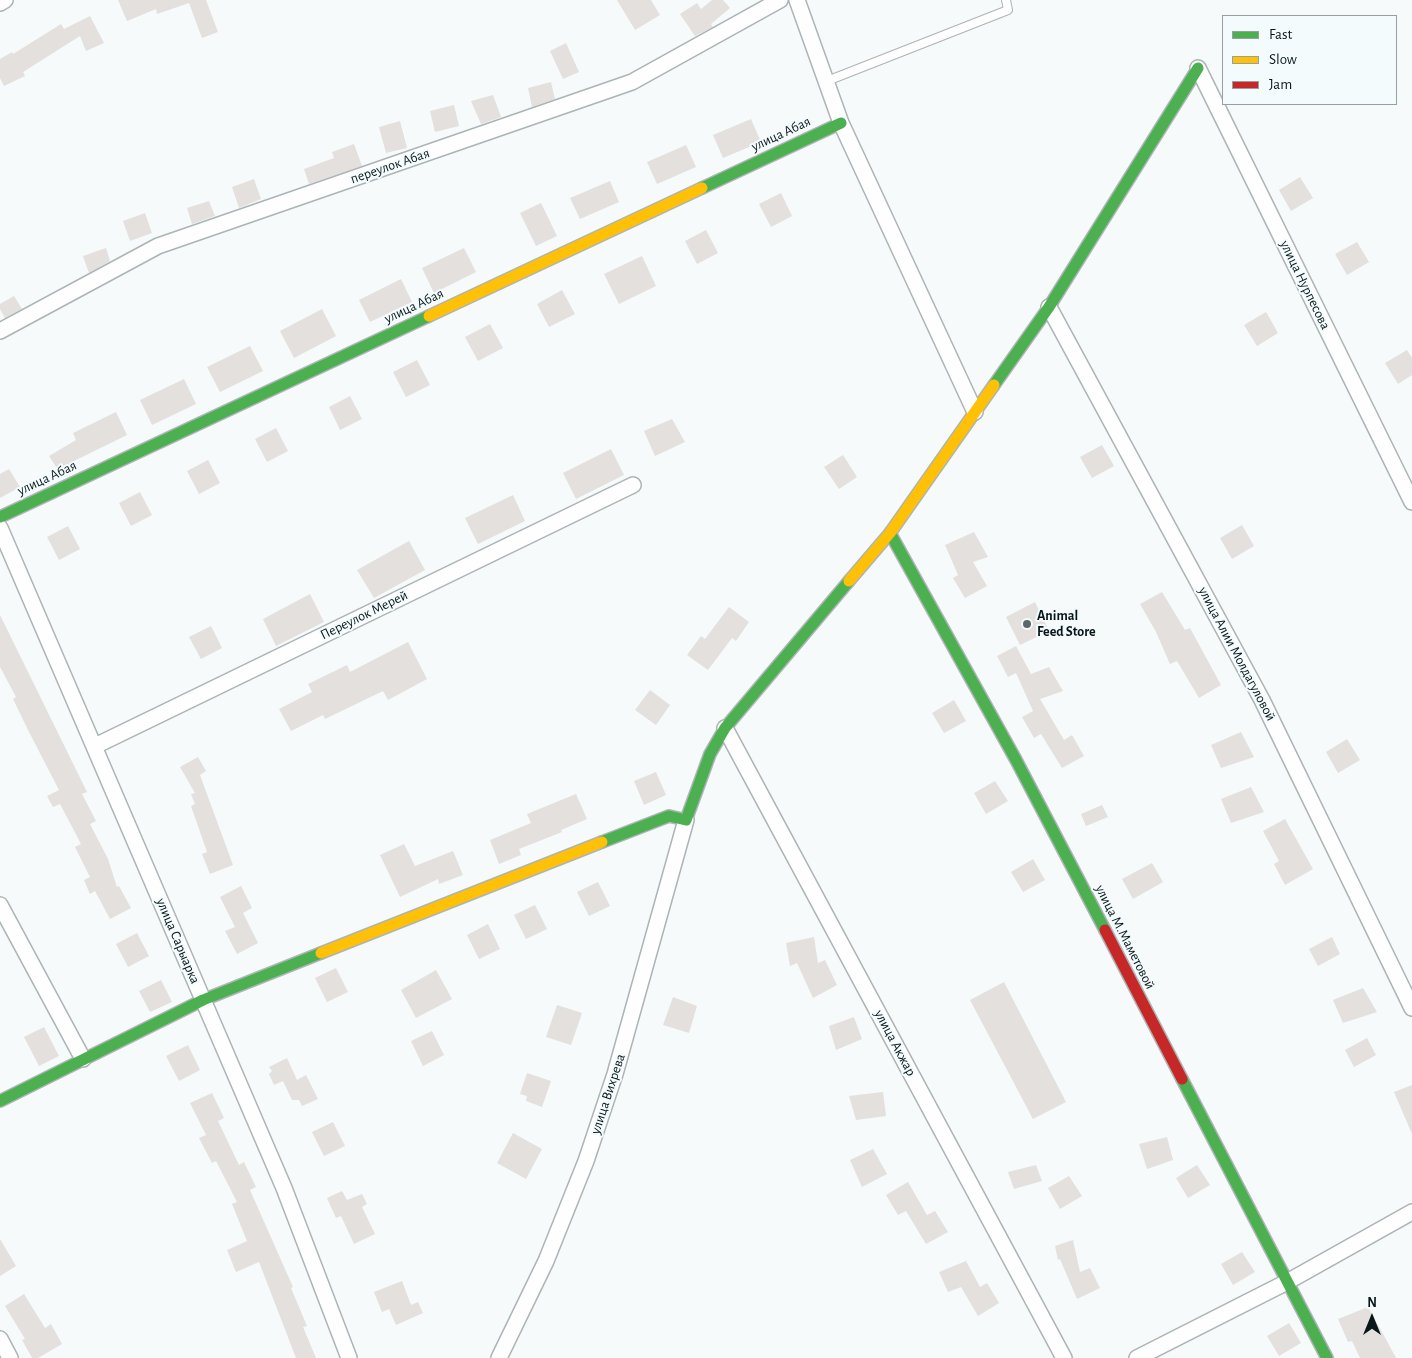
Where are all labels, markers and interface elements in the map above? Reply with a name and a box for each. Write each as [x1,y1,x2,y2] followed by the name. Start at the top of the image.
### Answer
[1222,15,1397,105] legend
[1269,27,1292,42] text: Fast
[1269,52,1297,67] text: Slow
[1269,77,1292,92] text: Jam
[749,113,813,155] street label: улица Абая
[348,145,432,187] street label: переулок Абая
[1276,238,1334,332] street label: улица Нурпесова
[382,285,446,327] street label: улица Абая
[15,457,79,499] street label: улица Абая
[1195,584,1279,724] street label: улица Алии Молдагуловой
[318,587,410,643] street label: Переулок Мерей
[1037,608,1096,640] place label: Animal Feed Store
[1021,618,1033,630] marker: Animal Feed Store
[1091,882,1159,992] street label: улица М.Маметовой
[152,896,204,986] street label: улица Сарыарка
[871,1007,919,1079] street label: улица Акжар
[587,1052,629,1136] street label: улица Вихрева
[1347,1293,1397,1343] north arrow
[1367,1296,1377,1310] text: N

